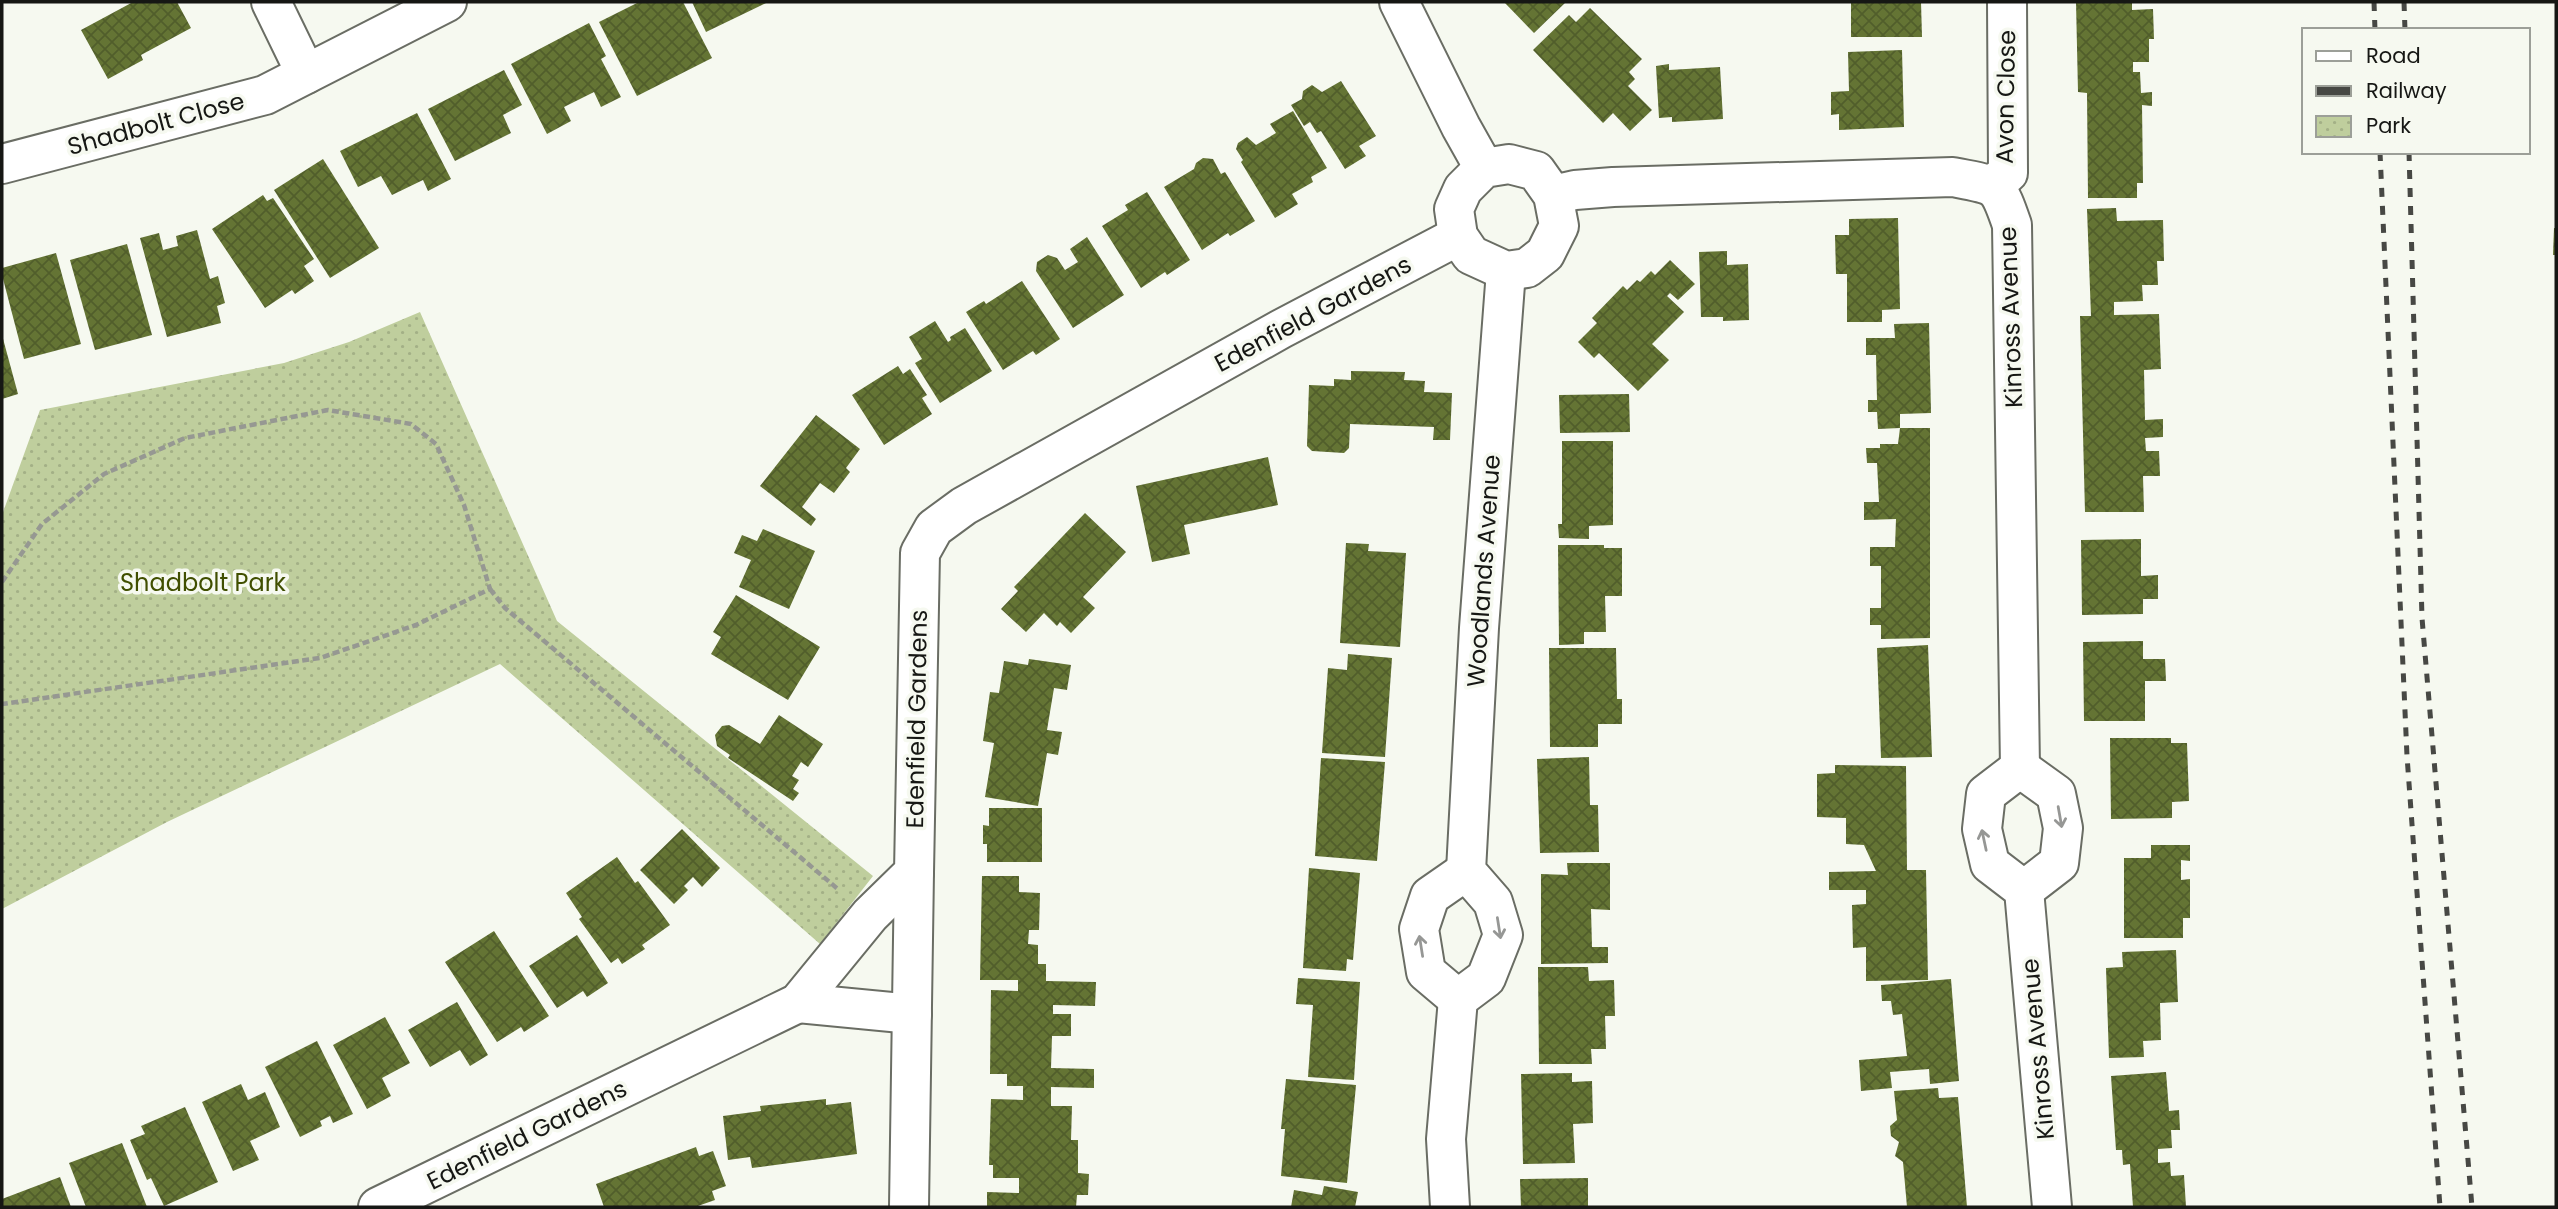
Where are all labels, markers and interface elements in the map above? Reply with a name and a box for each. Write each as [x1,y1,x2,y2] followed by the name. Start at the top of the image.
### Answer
[2302,28,2530,154] legend
[1988,30,2023,164] street label: Avon Close
[2366,41,2421,70] text: Road
[2366,76,2447,105] text: Railway
[64,84,248,163] street label: Shadbolt Close
[2366,111,2411,140] text: Park
[1991,226,2030,408] street label: Kinross Avenue
[1208,248,1417,379] street label: Edenfield Gardens
[1459,454,1508,688] street label: Woodlands Avenue
[120,566,287,599] park label: Shadbolt Park
[898,609,935,829] street label: Edenfield Gardens
[2054,805,2067,828] one-way arrow
[1977,829,1991,852] one-way arrow
[1493,916,1506,938] one-way arrow
[1414,935,1427,958] one-way arrow
[2013,957,2062,1141] street label: Kinross Avenue
[421,1072,632,1197] street label: Edenfield Gardens

